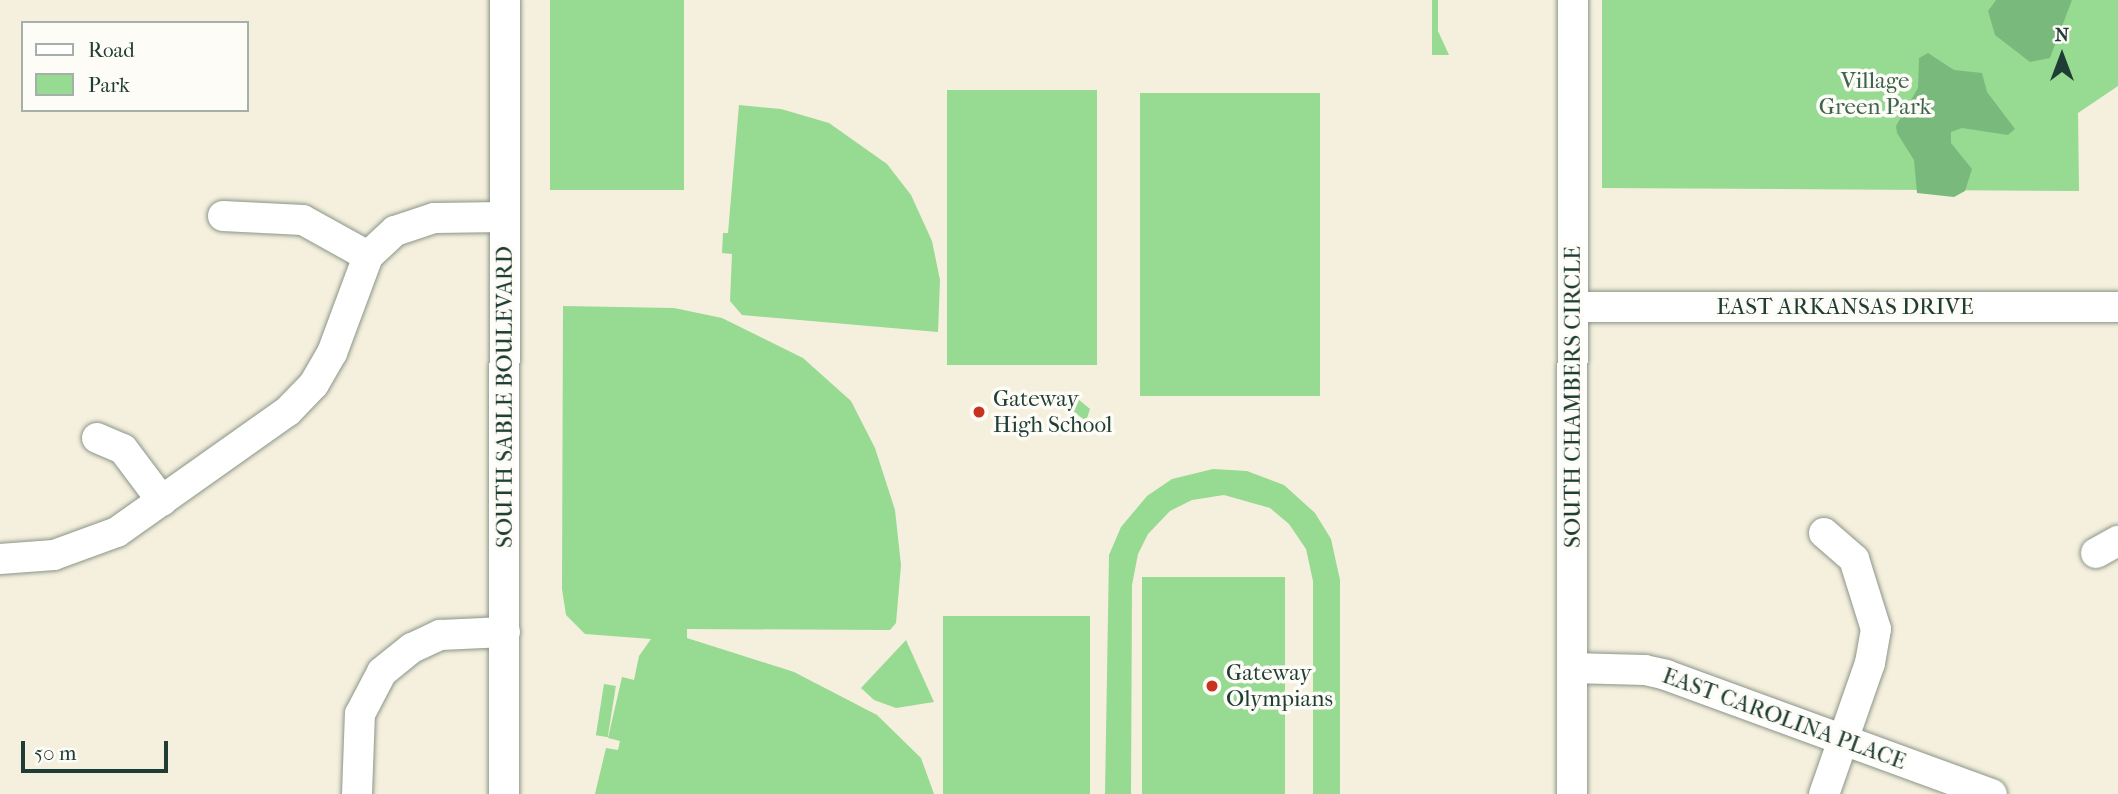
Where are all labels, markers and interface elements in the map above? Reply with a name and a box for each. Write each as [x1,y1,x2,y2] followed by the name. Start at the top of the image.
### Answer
[21,21,248,112] legend
[2027,21,2097,91] north arrow
[2055,24,2069,46] text: N
[88,38,135,62] text: Road
[1819,67,1931,121] park label: Village Green Park
[88,73,130,97] text: Park
[491,246,519,548] street label: SOUTH SABLE BOULEVARD
[1559,246,1587,548] street label: SOUTH CHAMBERS CIRCLE
[1716,293,1974,321] street label: EAST ARKANSAS DRIVE
[993,385,1112,439] place label: Gateway High School
[971,404,987,420] marker: Gateway High School
[1226,659,1333,713] place label: Gateway Olympians
[1658,662,1910,776] street label: EAST CAROLINA PLACE
[1204,678,1220,694] marker: Gateway Olympians
[24,728,172,772] scale bar
[34,741,77,765] text: 50 m

